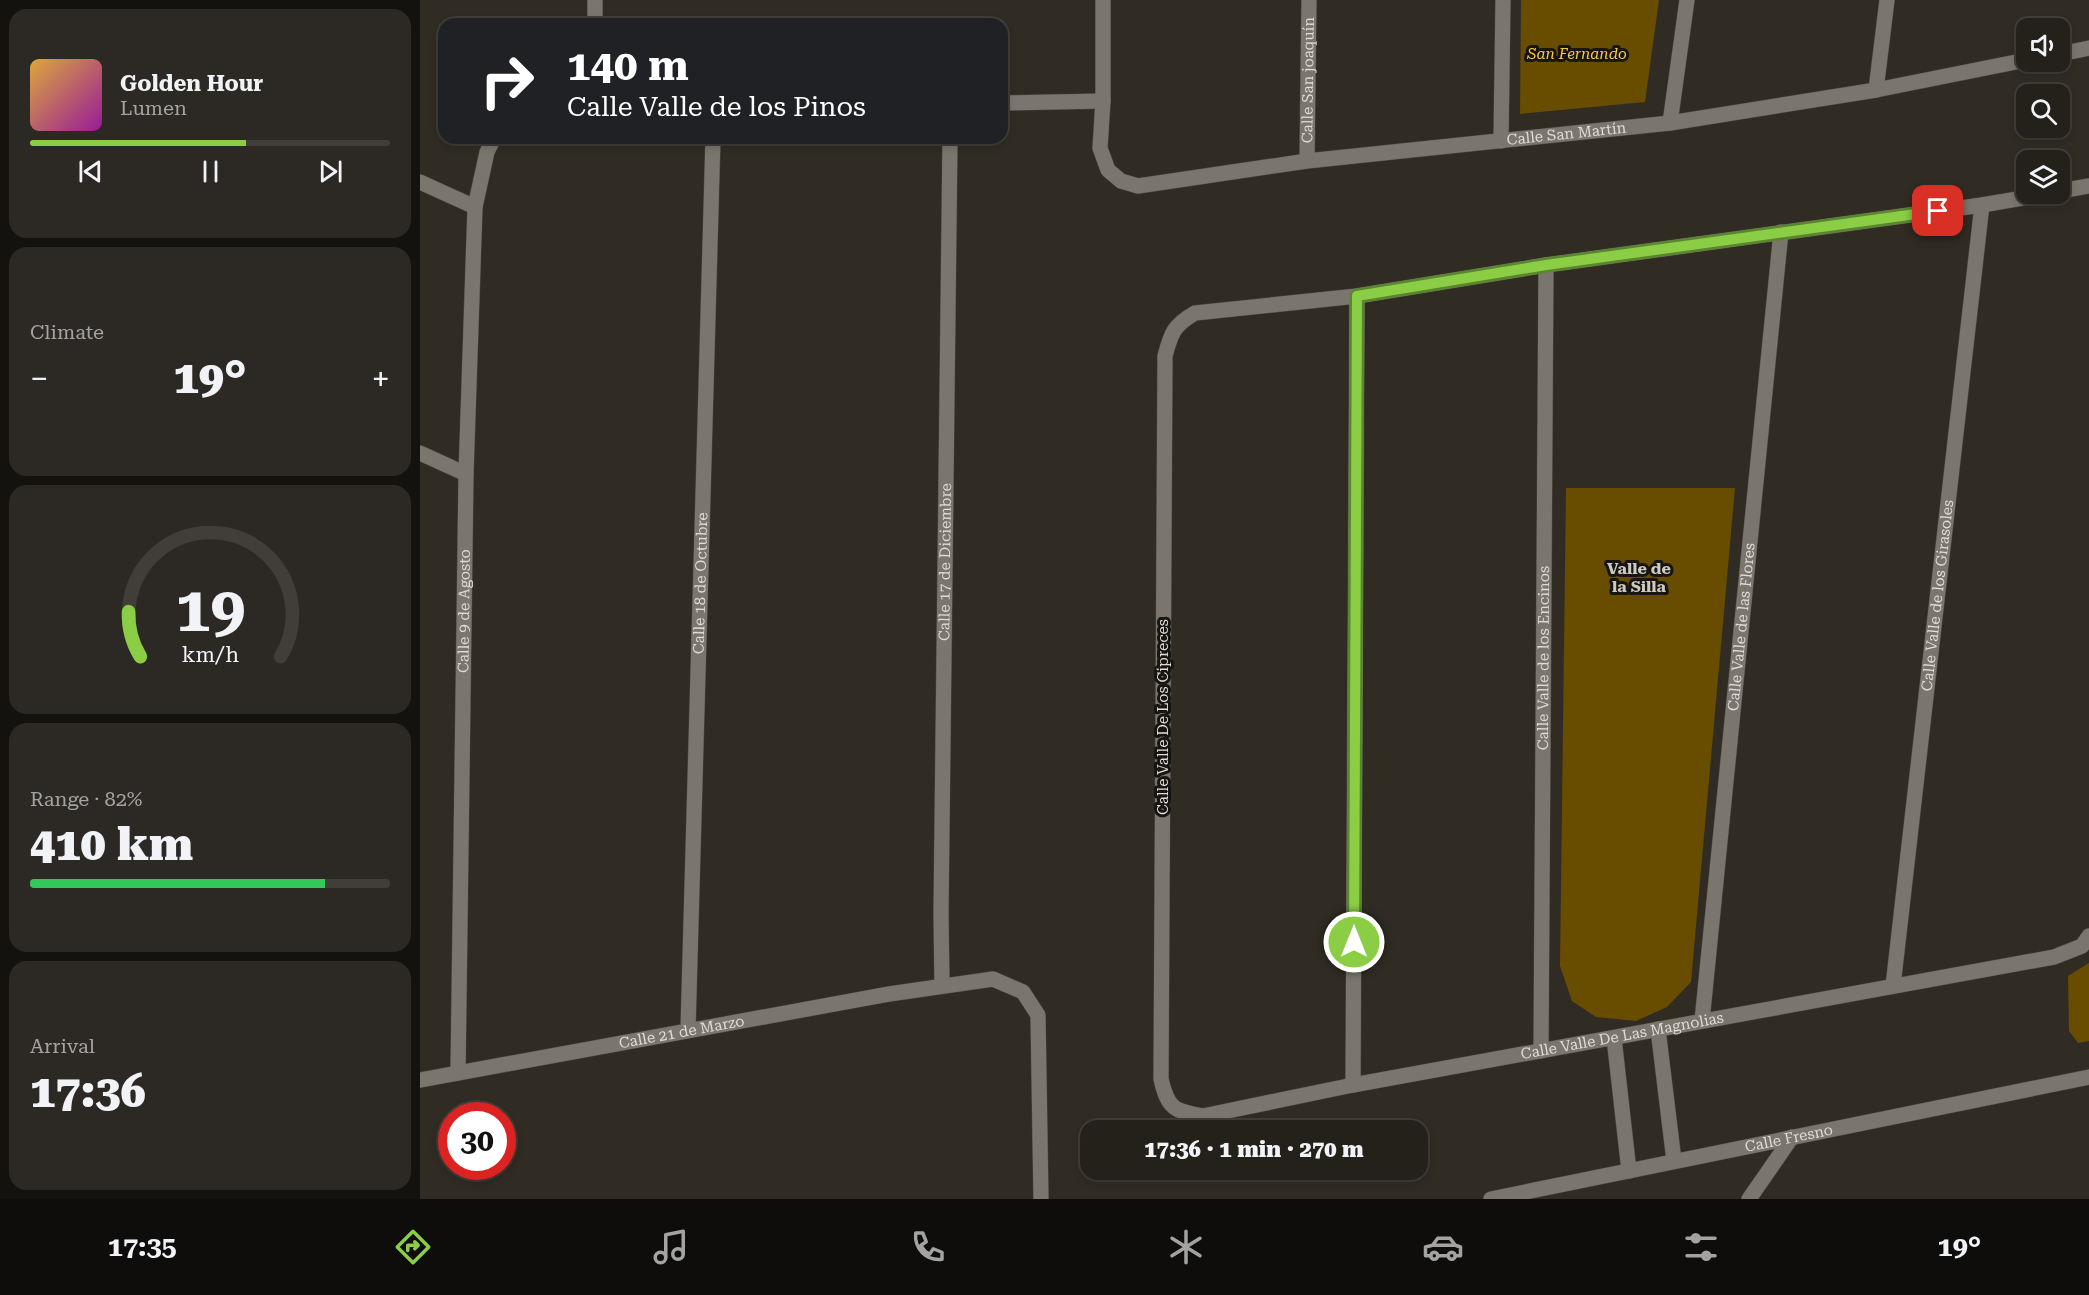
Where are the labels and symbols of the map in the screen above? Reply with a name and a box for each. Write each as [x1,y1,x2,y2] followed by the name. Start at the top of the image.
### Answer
[1298,16,1318,143] street label: Calle San joaquín
[1526,45,1627,63] park label: San Fernando
[1506,119,1627,149] street label: Calle San Martín
[1912,185,1963,236] pin
[935,483,955,641] street label: Calle 17 de Diciembre
[1918,499,1957,692] street label: Calle Valle de los Girasoles
[690,512,712,654] street label: Calle 18 de Octubre
[1724,542,1759,712] street label: Calle Valle de las Flores
[454,549,474,673] street label: Calle 9 de Agosto
[1607,559,1671,596] district label: Valle de la Silla
[1534,566,1553,750] street label: Calle Valle de los Encinos
[1154,619,1172,815] street label: Calle Valle De Los Cipreces
[1322,910,1386,974] position arrow
[1519,1008,1725,1063] street label: Calle Valle De Las Magnolias
[617,1012,746,1052] street label: Calle 21 de Marzo
[438,1102,516,1180] speed limit sign: 30
[1743,1120,1834,1156] street label: Calle Fresno

